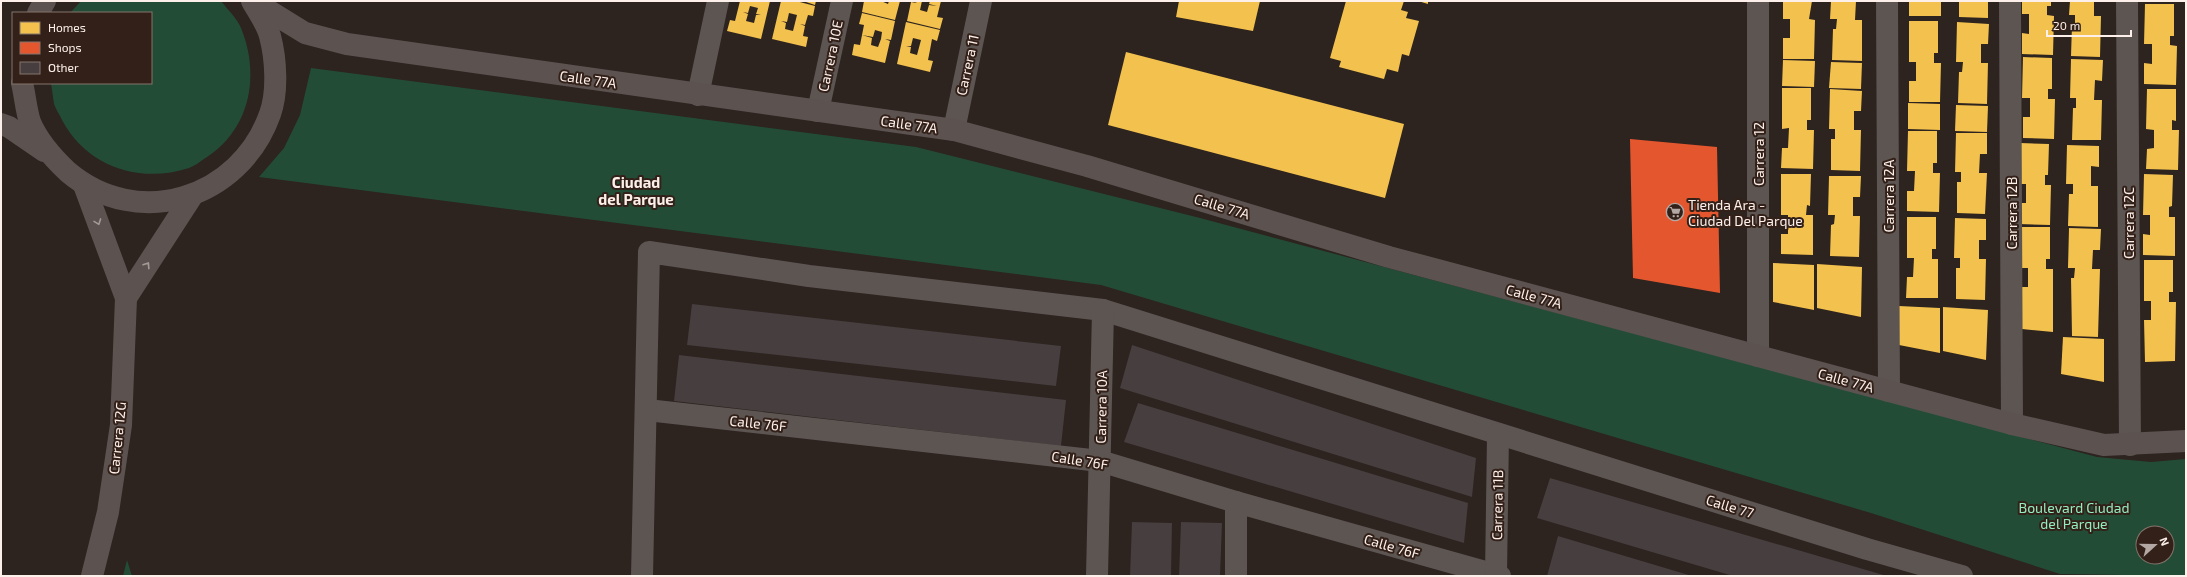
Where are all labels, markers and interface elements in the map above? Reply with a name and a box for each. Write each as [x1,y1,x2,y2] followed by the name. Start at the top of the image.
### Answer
[12,12,152,84] legend
[2047,12,2131,38] scale bar
[2053,18,2080,32] text: 20 m
[814,19,846,93] street label: Carrera 10E
[48,20,86,34] text: Homes
[952,33,982,97] street label: Carrera 11
[48,40,82,54] text: Shops
[48,60,79,74] text: Other
[558,67,618,91] street label: Calle 77A
[879,112,939,136] street label: Calle 77A
[1750,122,1767,186] street label: Carrera 12
[1880,159,1897,232] street label: Carrera 12A
[598,173,674,208] district label: Ciudad del Parque
[2003,177,2020,249] street label: Carrera 12B
[2120,187,2137,259] street label: Carrera 12C
[1192,190,1252,223] street label: Calle 77A
[1688,196,1803,229] place label: Tienda Ara - Ciudad Del Parque
[1665,202,1685,222] supermarket icon: Tienda Ara - Ciudad Del Parque
[93,218,101,225] one-way arrow
[142,262,150,269] one-way arrow
[1504,280,1564,312] street label: Calle 77A
[1816,364,1876,396] street label: Calle 77A
[1092,370,1110,444] street label: Carrera 10A
[105,401,129,475] street label: Carrera 12G
[729,412,788,434] street label: Calle 76F
[1050,447,1110,473] street label: Calle 76F
[1488,470,1506,540] street label: Carrera 11B
[1704,491,1756,521] street label: Calle 77
[2018,499,2130,532] park label: Boulevard Ciudad del Parque
[2135,525,2175,565] north arrow
[1362,530,1422,562] street label: Calle 76F
[2157,535,2172,547] text: N

